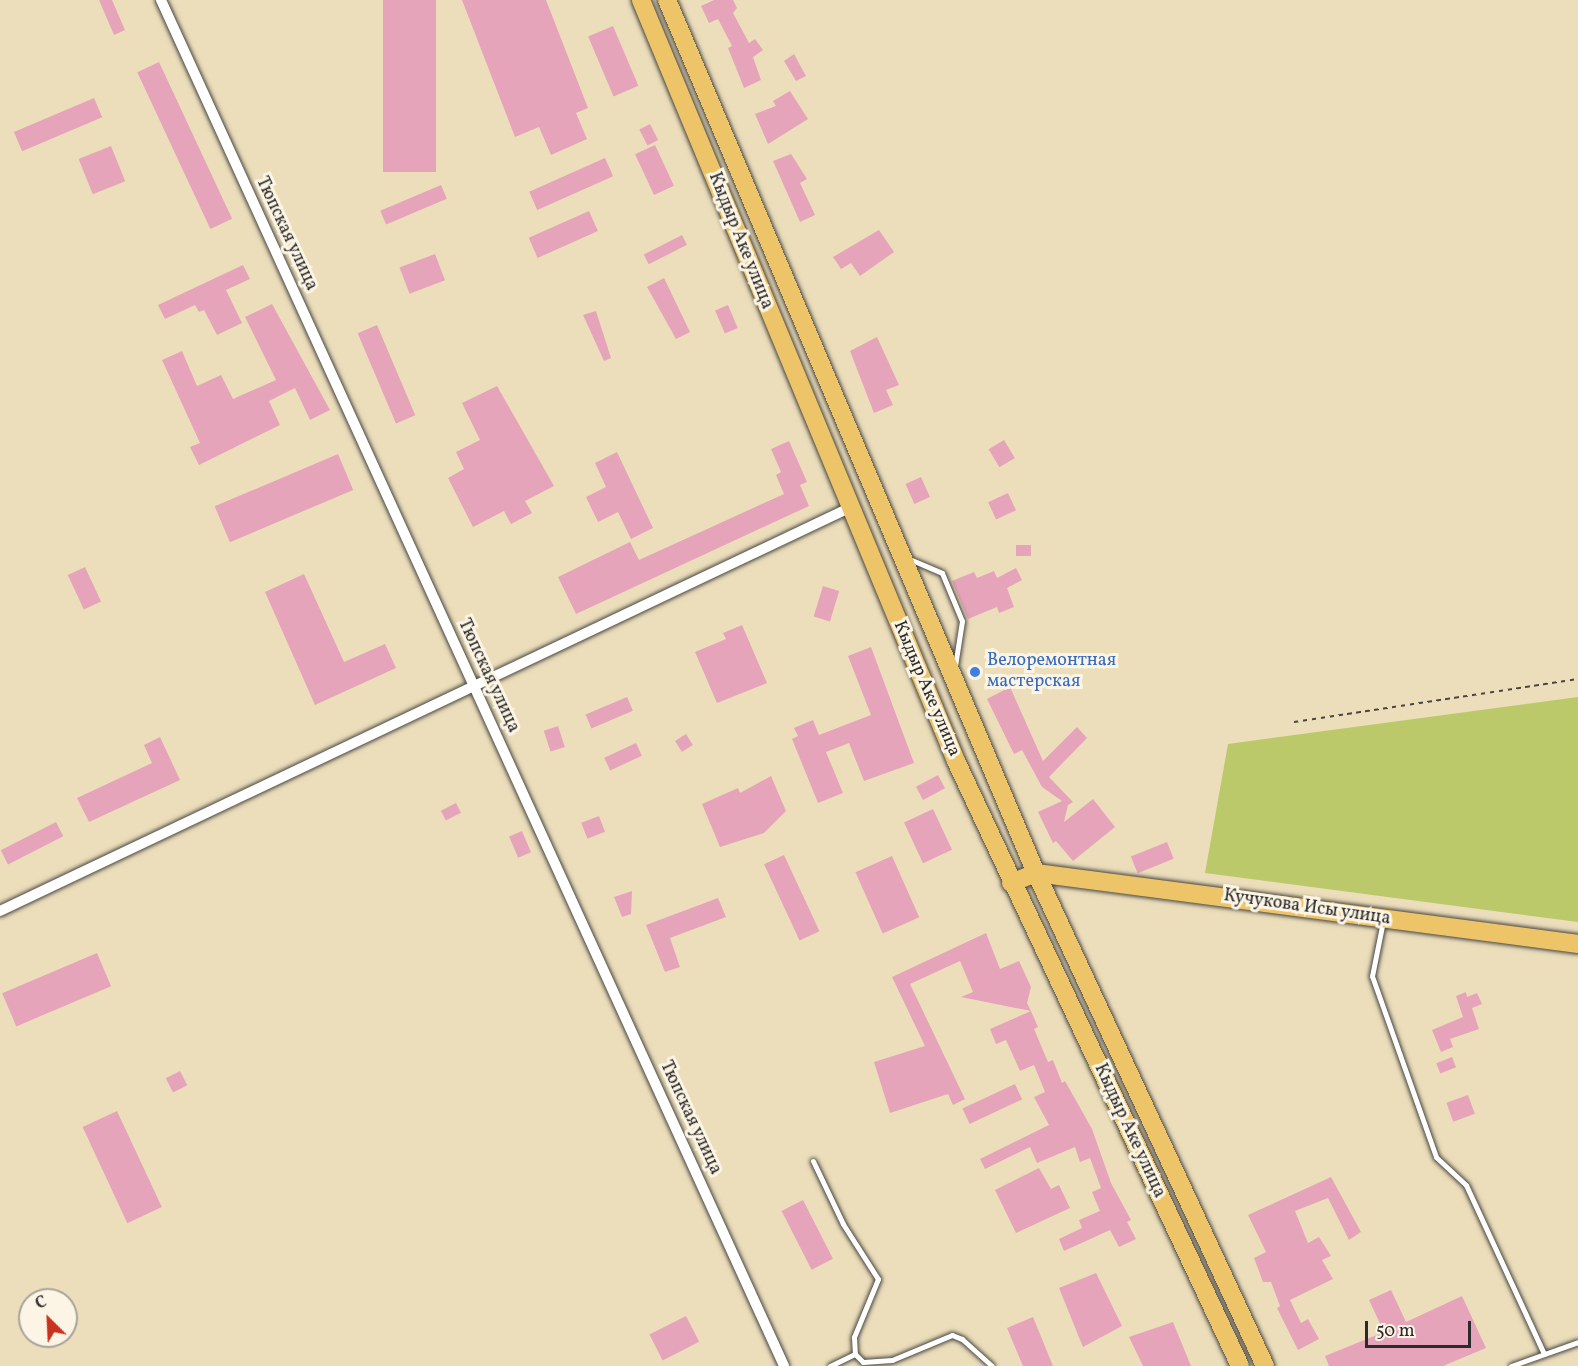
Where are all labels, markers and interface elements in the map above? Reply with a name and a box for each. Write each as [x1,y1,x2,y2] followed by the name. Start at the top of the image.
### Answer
[703,169,777,313] street label: Кыдыр Аке улица
[250,173,322,295] street label: Тюпская улица
[452,615,524,737] street label: Тюпская улица
[888,618,964,760] street label: Кыдыр Аке улица
[987,651,1116,694] place label: Велоремонтная мастерская
[968,665,982,679] marker: Велоремонтная мастерская
[1222,886,1392,930] street label: Кучукова Исы улица
[654,1057,726,1179] street label: Тюпская улица
[1088,1060,1170,1202] street label: Кыдыр Аке улица
[18,1288,78,1348] north arrow
[32,1291,51,1316] text: С
[1368,1309,1474,1347] scale bar
[1376,1319,1415,1344] text: 50 m

